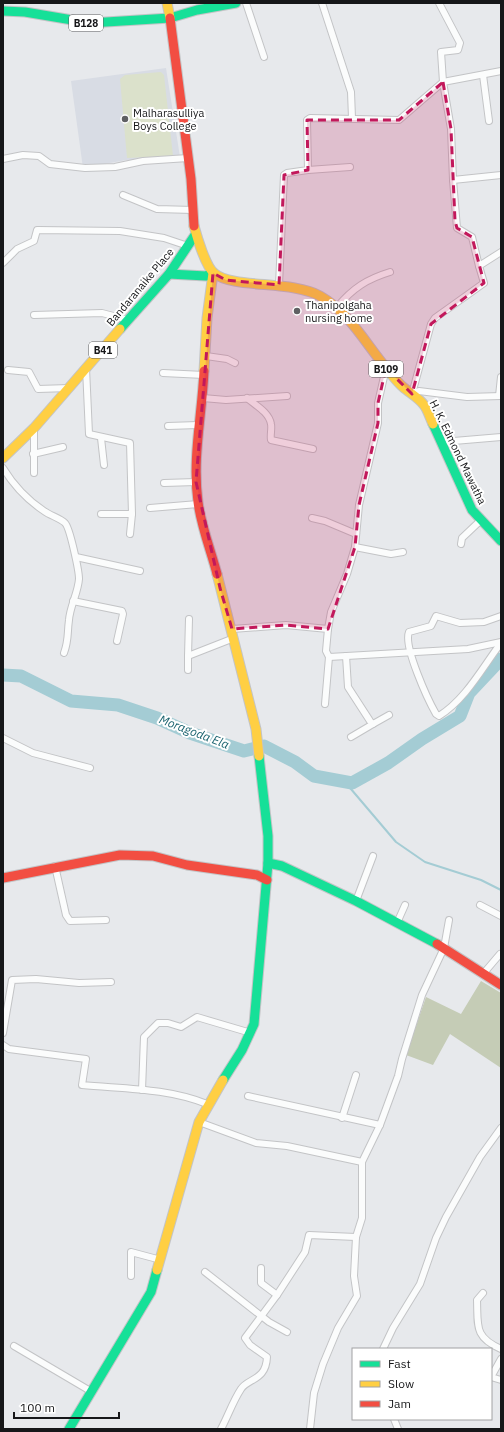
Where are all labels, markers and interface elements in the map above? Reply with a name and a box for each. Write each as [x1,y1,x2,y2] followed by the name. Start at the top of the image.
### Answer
[69,15,103,31] road number: B128
[133,106,204,133] place label: Malharasulliya Boys College
[120,114,130,124] marker: Malharasulliya Boys College
[103,245,177,329] street label: Bandaranaike Place
[305,298,372,325] place label: Thanipolgaha nursing home
[292,306,302,316] marker: Thanipolgaha nursing home
[89,342,117,358] road number: B41
[369,361,403,377] road number: B109
[427,397,489,507] street label: H. K. Edmond Mawatha
[157,711,231,752] water label: Moragoda Ela
[352,1348,492,1420] legend
[388,1356,411,1371] text: Fast
[388,1376,414,1391] text: Slow
[14,1394,119,1420] scale bar
[388,1396,411,1411] text: Jam
[20,1400,55,1415] text: 100 m

